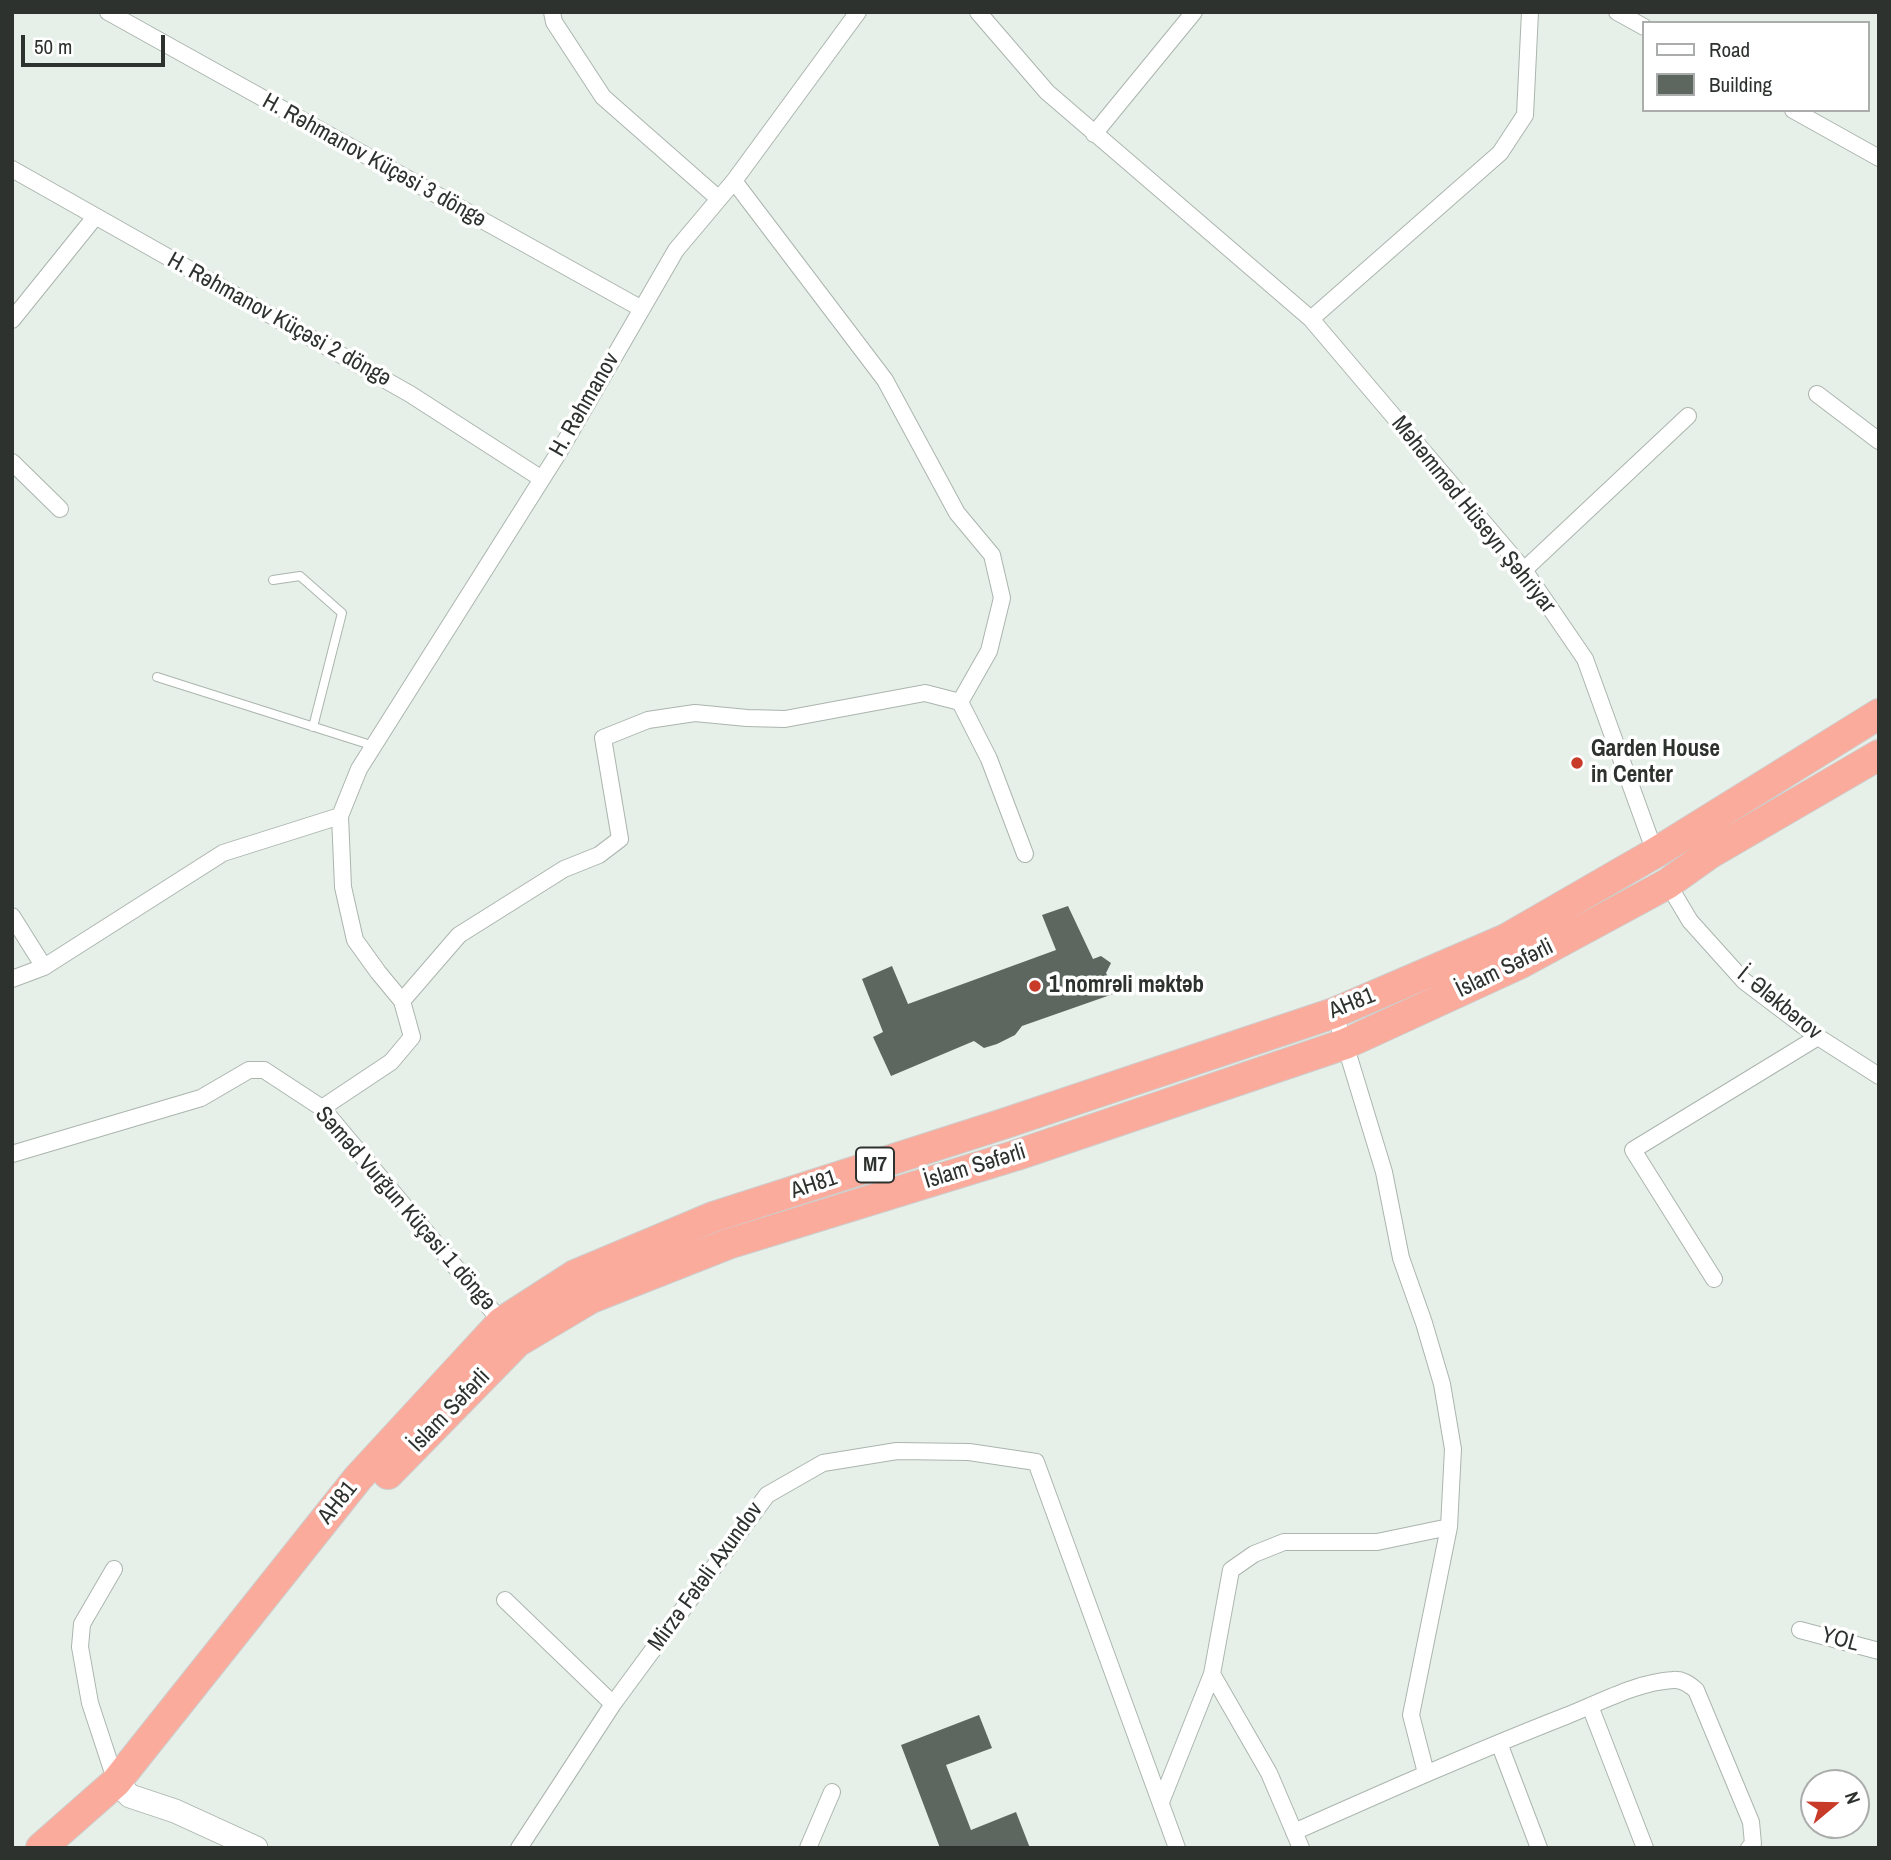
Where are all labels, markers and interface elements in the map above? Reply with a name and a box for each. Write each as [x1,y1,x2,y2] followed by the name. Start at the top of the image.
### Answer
[24,21,168,65] scale bar
[1643,21,1870,112] legend
[34,32,72,61] text: 50 m
[1709,35,1750,64] text: Road
[1709,70,1772,99] text: Building
[257,88,491,234] street label: H. Rəhmanov Küçəsi 3 döngə
[162,247,396,393] street label: H. Rəhmanov Küçəsi 2 döngə
[544,348,626,462] street label: H. Rəhmanov
[1385,411,1561,619] street label: Məhəmməd Hüseyn Şəhriyar
[1591,736,1720,790] place label: Garden House in Center
[1569,755,1585,771] marker: Garden House in Center
[1452,934,1558,1004] street label: İslam Səfərli
[1731,962,1827,1046] street label: İ. Ələkbərov
[1049,972,1204,1000] place label: 1 nomrəli məktəb
[1027,978,1043,994] marker: 1 nomrəli məktəb
[1325,982,1379,1026] street label: AH81
[309,1101,501,1317] street label: Səməd Vurğun Küçəsi 1 döngə
[921,1138,1029,1196] street label: İslam Səfərli
[856,1148,894,1182] road number: M7
[787,1165,841,1205] street label: AH81
[404,1364,496,1458] street label: İslam Səfərli
[312,1476,364,1530] street label: AH81
[643,1497,769,1657] street label: Mirzə Fətəli Axundov
[1818,1622,1862,1658] street label: YOL
[1800,1769,1870,1839] north arrow
[1839,1788,1867,1807] text: N

